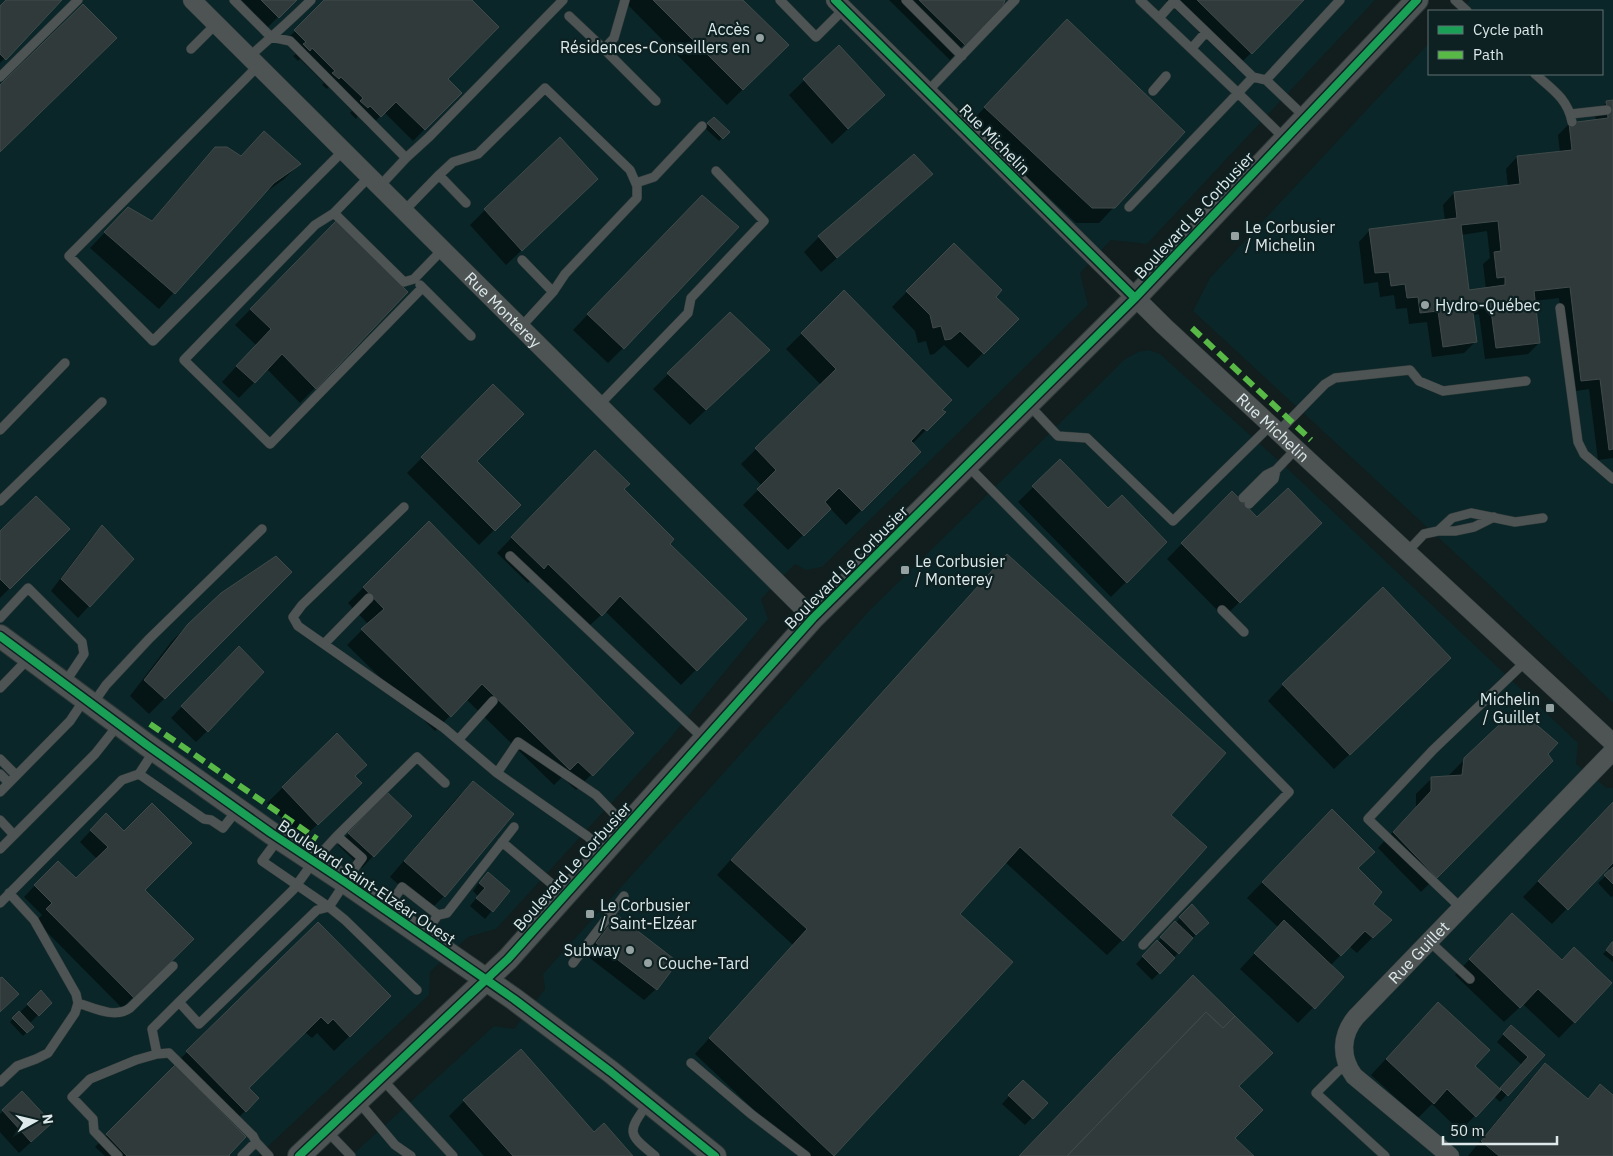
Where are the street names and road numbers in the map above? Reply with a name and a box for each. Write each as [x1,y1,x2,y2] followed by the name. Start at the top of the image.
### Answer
[955,99,1035,179] street label: Rue Michelin
[1130,147,1258,283] street label: Boulevard Le Corbusier
[461,267,546,352] street label: Rue Monterey
[1232,389,1314,466] street label: Rue Michelin
[780,501,912,633] street label: Boulevard Le Corbusier
[509,797,635,935] street label: Boulevard Le Corbusier
[275,815,459,949] street label: Boulevard Saint-Elzéar Ouest
[1384,917,1453,988] street label: Rue Guillet

